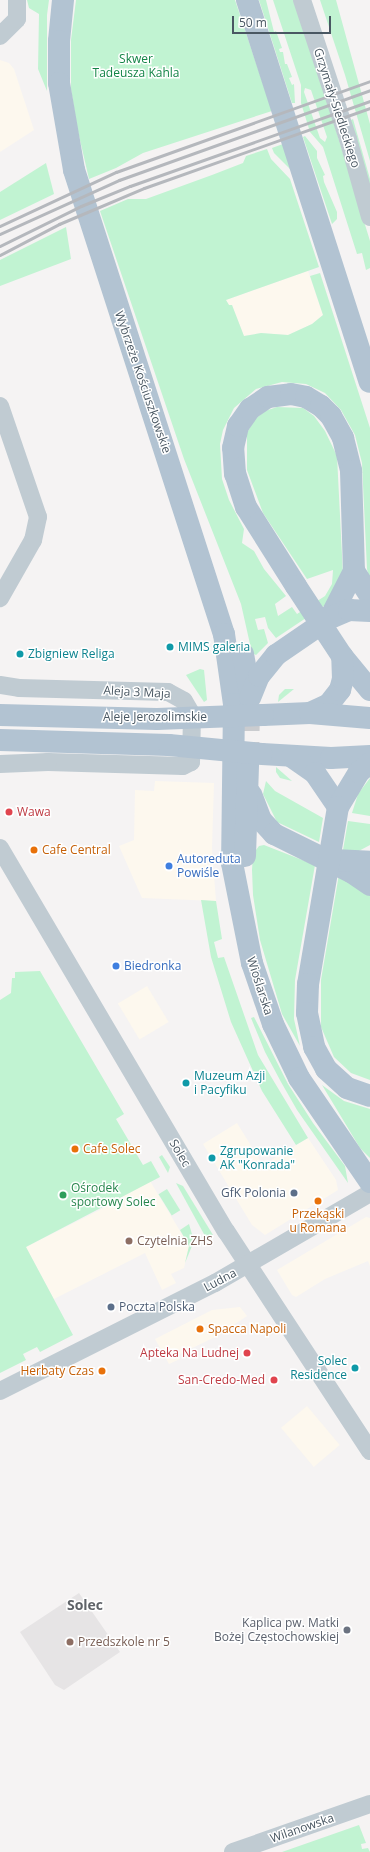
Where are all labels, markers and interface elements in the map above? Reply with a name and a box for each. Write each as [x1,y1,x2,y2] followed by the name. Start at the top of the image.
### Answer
[234,8,333,34] scale bar
[239,14,267,31] text: 50 m
[311,46,363,170] street label: Grzymały-Siedleckiego
[93,52,179,80] park label: Skwer Tadeusza Kahla
[112,309,174,455] street label: Wybrzeże Kościuszkowskie
[178,640,250,654] place label: MIMS galeria
[165,642,175,652] marker: MIMS galeria
[28,647,115,661] place label: Zbigniew Religa
[15,649,25,659] marker: Zbigniew Religa
[103,683,171,701] street label: Aleja 3 Maja
[103,710,207,724] street label: Aleje Jerozolimskie
[17,805,51,819] place label: Wawa
[4,807,14,817] marker: Wawa
[42,843,111,857] place label: Cafe Central
[29,845,39,855] marker: Cafe Central
[177,852,241,880] place label: Autoreduta Powiśle
[164,861,174,871] marker: Autoreduta Powiśle
[244,955,276,1017] street label: Wioślarska
[124,959,181,973] place label: Biedronka
[111,961,121,971] marker: Biedronka
[194,1069,265,1097] place label: Muzeum Azji i Pacyfiku
[181,1078,191,1088] marker: Muzeum Azji i Pacyfiku
[166,1137,194,1169] street label: Solec
[83,1142,140,1156] place label: Cafe Solec
[70,1144,80,1154] marker: Cafe Solec
[220,1144,295,1172] place label: Zgrupowanie AK "Konrada"
[207,1153,217,1163] marker: Zgrupowanie AK "Konrada"
[71,1181,155,1209] place label: Ośrodek sportowy Solec
[221,1186,286,1200] place label: GfK Polonia
[289,1188,299,1198] marker: GfK Polonia
[58,1190,68,1200] marker: Ośrodek sportowy Solec
[313,1196,323,1206] marker: Przekąski u Romana
[290,1207,346,1235] place label: Przekąski u Romana
[137,1234,213,1248] place label: Czytelnia ZHS
[124,1236,134,1246] marker: Czytelnia ZHS
[201,1265,239,1295] street label: Ludna
[119,1300,195,1314] place label: Poczta Polska
[106,1302,116,1312] marker: Poczta Polska
[208,1322,286,1336] place label: Spacca Napoli
[195,1324,205,1334] marker: Spacca Napoli
[140,1346,239,1360] place label: Apteka Na Ludnej
[242,1348,252,1358] marker: Apteka Na Ludnej
[290,1354,347,1382] place label: Solec Residence
[350,1363,360,1373] marker: Solec Residence
[21,1364,94,1378] place label: Herbaty Czas
[97,1366,107,1376] marker: Herbaty Czas
[178,1373,265,1387] place label: San-Credo-Med
[268,1374,280,1386] marker: San-Credo-Med
[67,1597,103,1613] district label: Solec
[214,1616,339,1644] place label: Kaplica pw. Matki Bożej Częstochowskiej
[342,1625,352,1635] marker: Kaplica pw. Matki Bożej Częstochowskiej
[78,1635,170,1649] place label: Przedszkole nr 5
[65,1637,75,1647] marker: Przedszkole nr 5
[268,1810,336,1846] street label: Wilanowska

